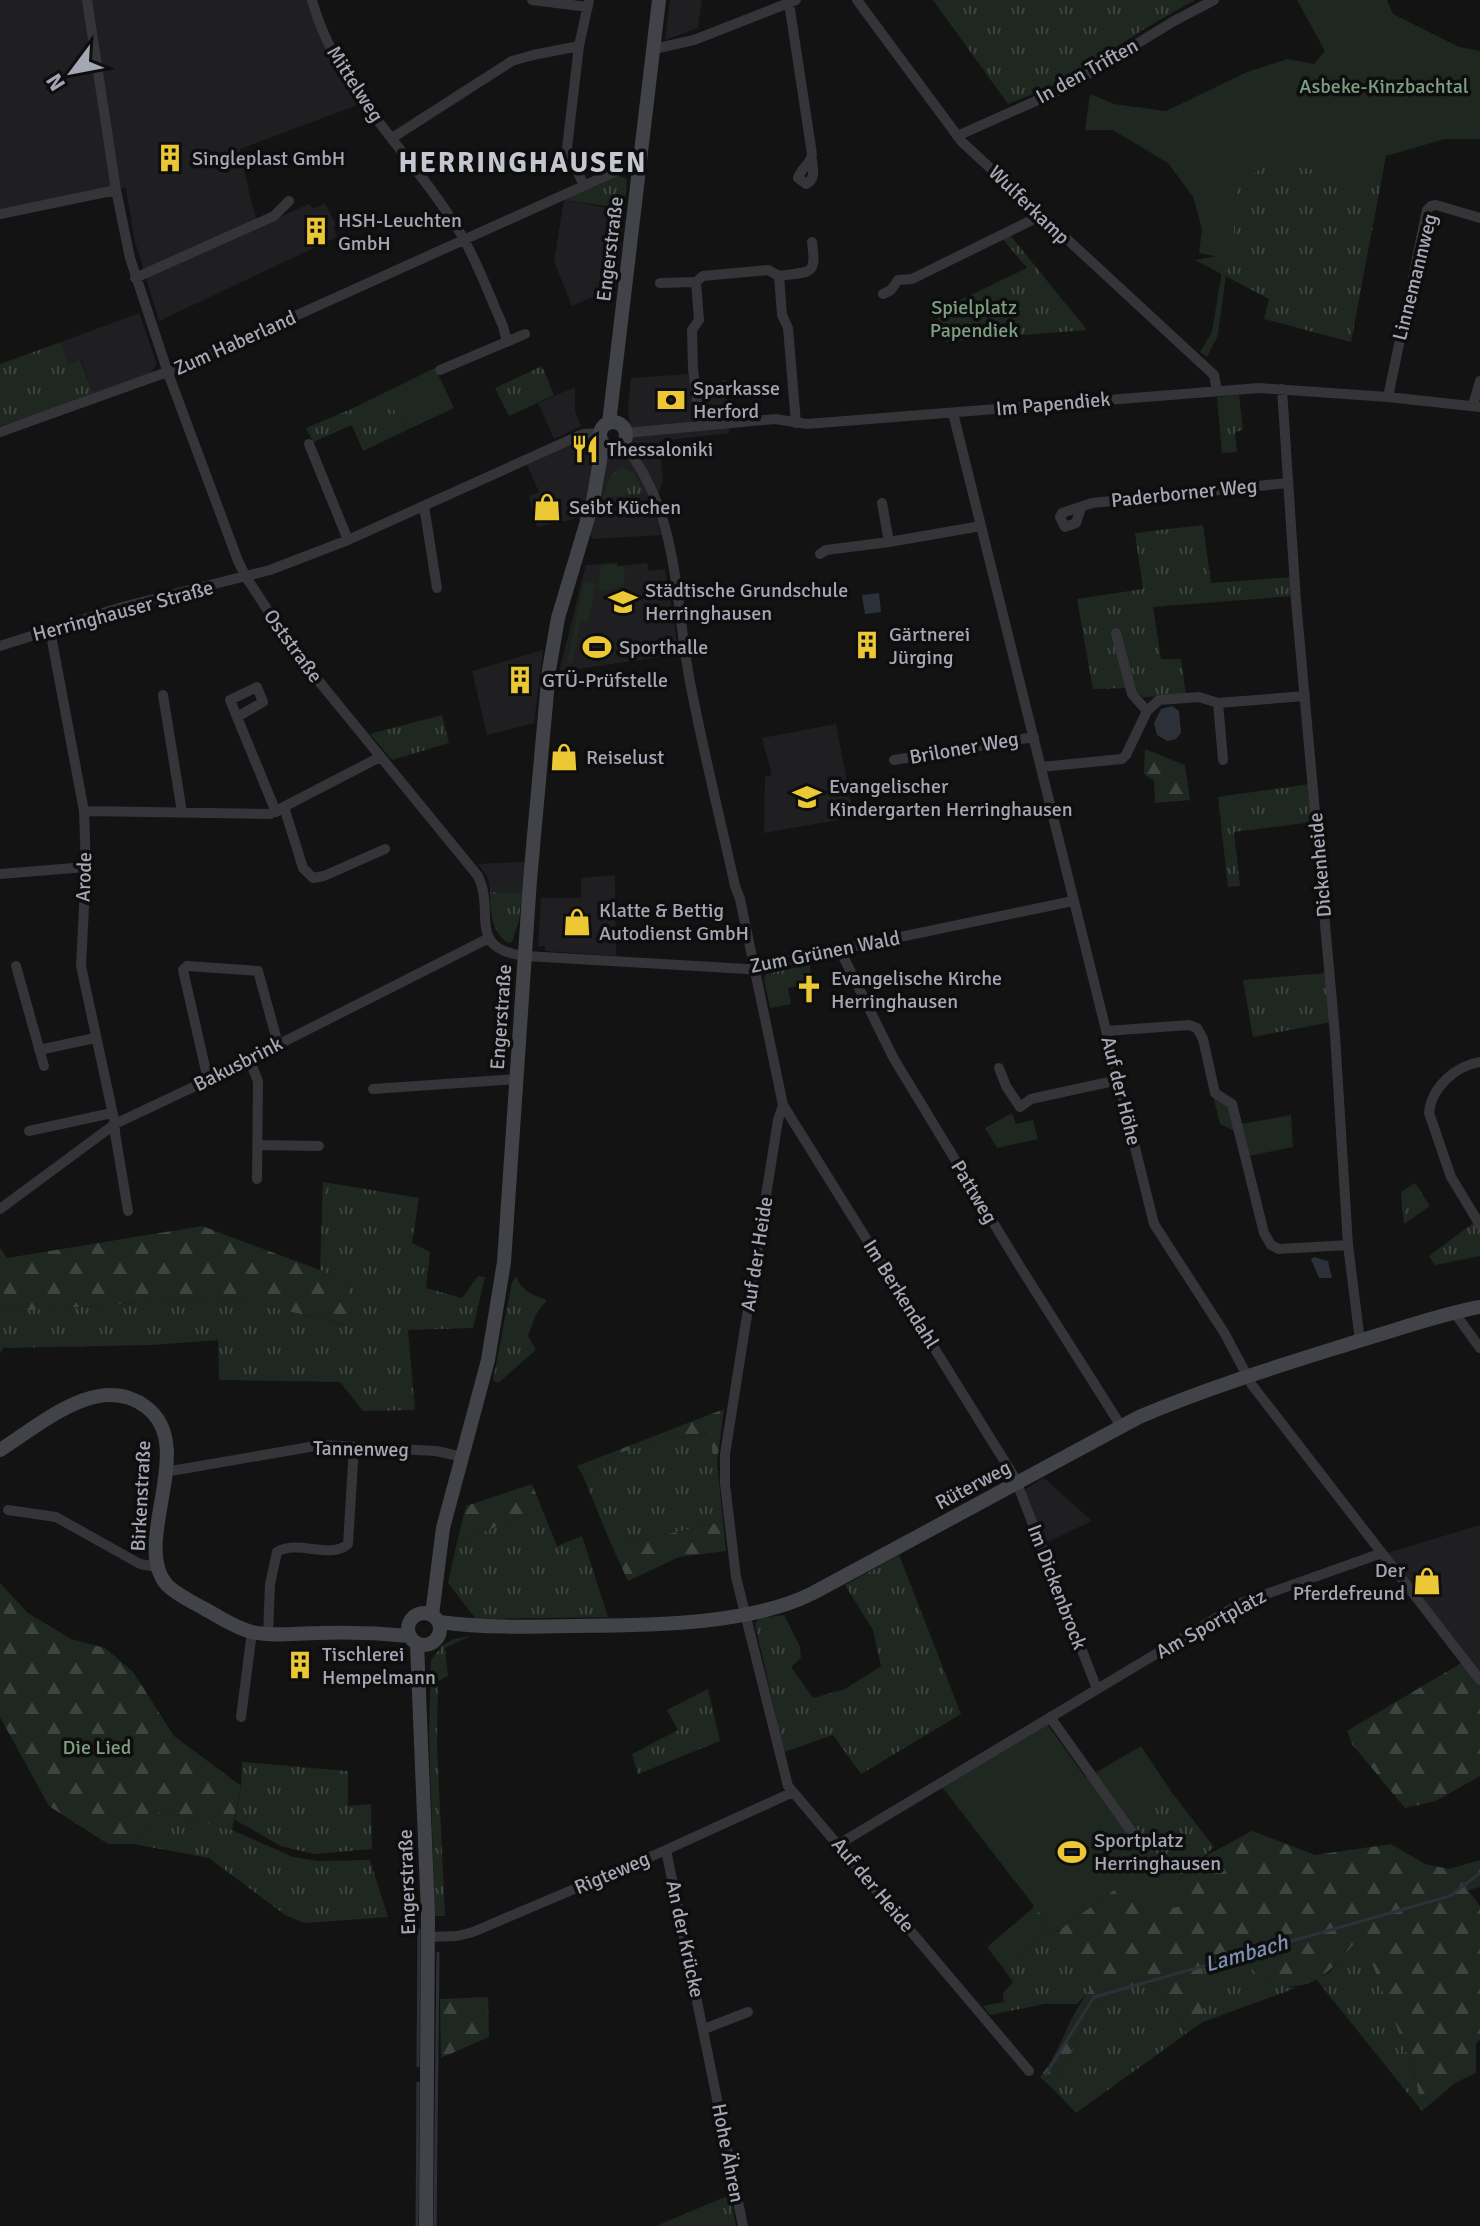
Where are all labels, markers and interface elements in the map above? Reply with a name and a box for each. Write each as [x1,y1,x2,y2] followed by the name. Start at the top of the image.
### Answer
[32,32,112,112] north arrow
[1032,33,1142,109] street label: In den Triften
[321,41,389,127] street label: Mittelweg
[40,69,71,96] text: N
[1299,74,1469,99] park label: Asbeke-Kinzbachtal
[155,143,185,173] building icon: Singleplast GmbH
[192,146,345,171] place label: Singleplast GmbH
[399,146,647,180] district label: HERRINGHAUSEN
[983,160,1075,250] street label: Wulferkamp
[591,195,629,303] street label: Engerstraße
[338,208,462,256] place label: HSH-Leuchten GmbH
[1387,211,1443,343] street label: Linnemannweg
[301,216,331,246] building icon: HSH-Leuchten GmbH
[930,295,1018,343] park label: Spielplatz Papendiek
[170,305,300,381] street label: Zum Haberland
[693,376,780,424] place label: Sparkasse Herford
[656,385,686,415] bank icon: Sparkasse Herford
[995,387,1111,421] street label: Im Papendiek
[570,434,600,464] restaurant icon: Thessaloniki
[607,437,713,462] place label: Thessaloniki
[1110,473,1258,513] street label: Paderborner Weg
[532,492,562,522] shop icon: Seibt Küchen
[569,495,681,520] place label: Seibt Küchen
[30,575,216,647] street label: Herringhauser Straße
[645,578,848,626] place label: Städtische Grundschule Herringhausen
[608,587,638,617] school or university icon: Städtische Grundschule Herringhausen
[258,604,328,688] street label: Oststraße
[889,622,970,670] place label: Gärtnerei Jürging
[852,630,882,660] building icon: Gärtnerei Jürging
[582,632,612,662] sports icon: Sporthalle
[619,635,708,660] place label: Sporthalle
[505,665,535,695] building icon: GTÜ-Prüfstelle
[542,668,668,693] place label: GTÜ-Prüfstelle
[907,726,1021,770] street label: Briloner Weg
[549,742,579,772] shop icon: Reiselust
[586,745,664,770] place label: Reiselust
[829,774,1073,822] place label: Evangelischer Kindergarten Herringhausen
[792,782,822,812] school or university icon: Evangelischer Kindergarten Herringhausen
[1303,811,1337,919] street label: Dickenheide
[71,851,97,903] street label: Arode
[599,898,749,946] place label: Klatte & Bettig Autodienst GmbH
[562,907,592,937] shop icon: Klatte & Bettig Autodienst GmbH
[748,925,902,979] street label: Zum Grünen Wald
[485,963,517,1071] street label: Engerstraße
[831,966,1002,1014] place label: Evangelische Kirche Herringhausen
[794,974,824,1004] church icon: Evangelische Kirche Herringhausen
[189,1031,287,1097] street label: Bakusbrink
[1095,1034,1147,1148] street label: Auf der Höhe
[945,1156,1003,1228] street label: Pattweg
[736,1195,778,1313] street label: Auf der Heide
[858,1235,944,1353] street label: Im Berkendahl
[313,1436,409,1462] street label: Tannenweg
[126,1440,156,1552] street label: Birkenstraße
[931,1455,1015,1515] street label: Rüterweg
[1022,1521,1092,1653] street label: Im Dickenbrock
[1293,1558,1406,1606] place label: Der Pferdefreund
[1412,1566,1442,1596] shop icon: Der Pferdefreund
[1152,1583,1271,1665] street label: Am Sportplatz
[322,1642,436,1690] place label: Tischlerei Hempelmann
[285,1650,315,1680] building icon: Tischlerei Hempelmann
[63,1735,131,1760] park label: Die Lied
[1094,1828,1221,1876] place label: Sportplatz Herringhausen
[393,1829,421,1935] street label: Engerstraße
[826,1833,920,1937] street label: Auf der Heide
[1057,1837,1087,1867] sports icon: Sportplatz Herringhausen
[571,1846,653,1900] street label: Rigteweg
[660,1878,710,2000] street label: An der Krücke
[1201,1928,1292,1978] water label: Lambach
[706,2101,750,2205] street label: Hohe Ähren

